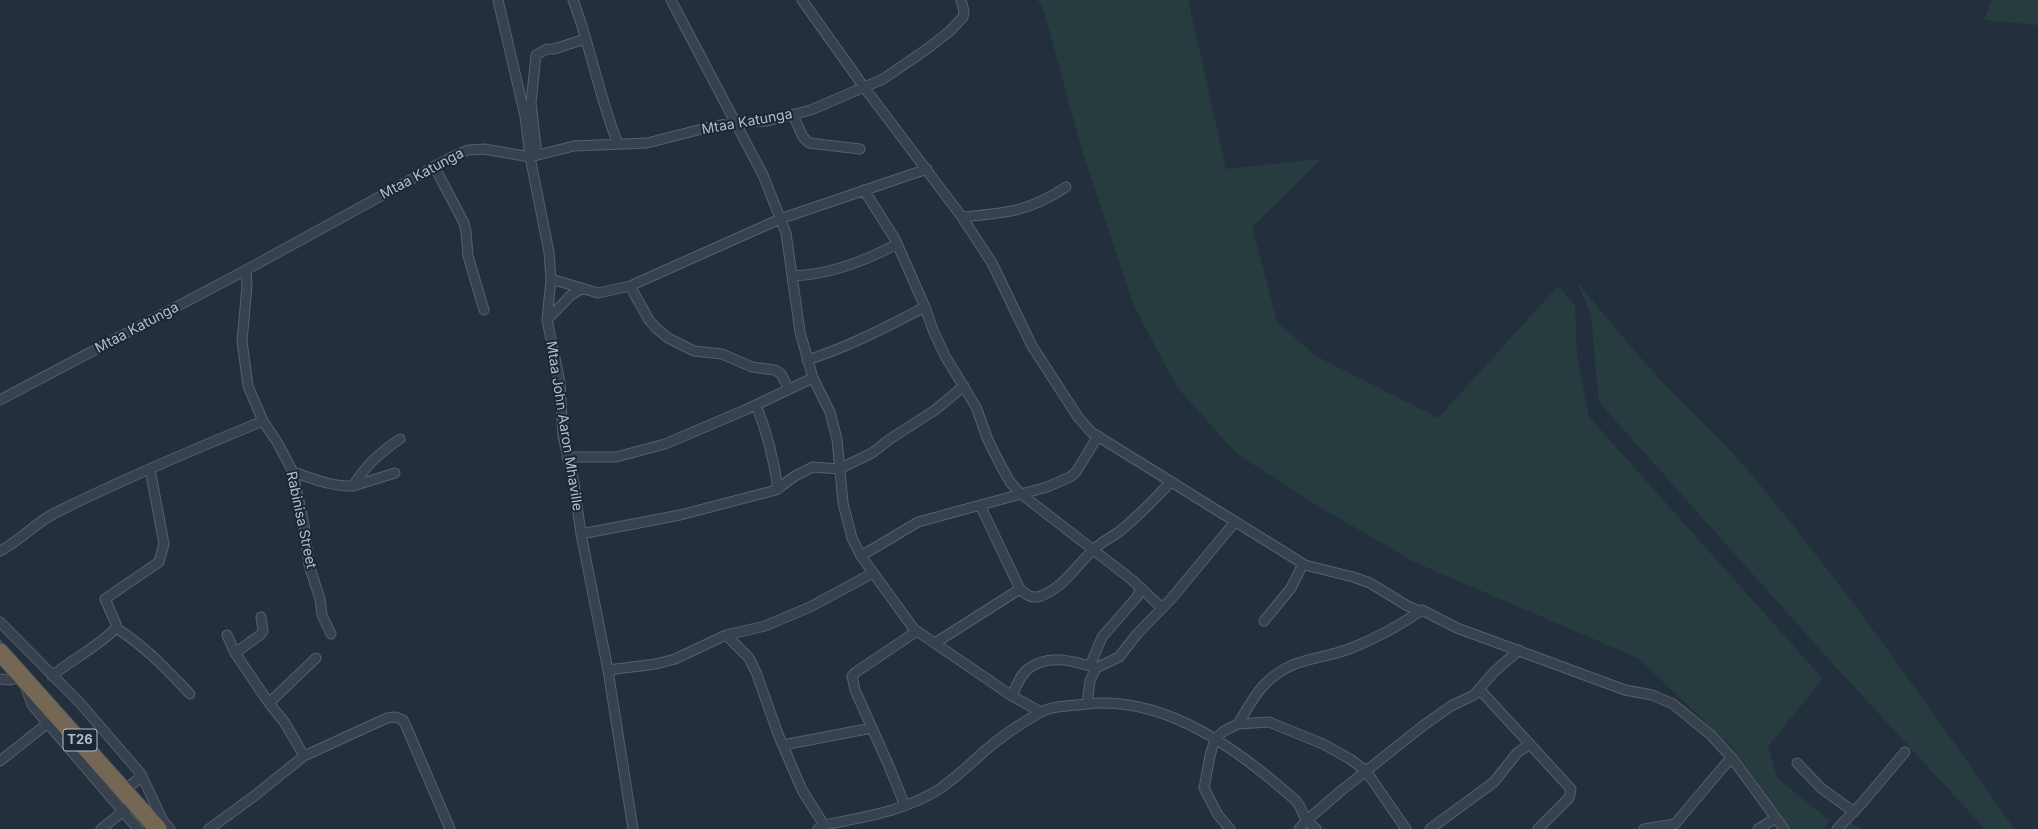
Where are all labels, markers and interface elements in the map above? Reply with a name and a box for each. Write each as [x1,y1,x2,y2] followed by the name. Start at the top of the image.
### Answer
[700,106,794,138] street label: Mtaa Katunga
[377,145,467,203] street label: Mtaa Katunga
[92,299,182,357] street label: Mtaa Katunga
[542,340,586,512] street label: Mtaa John Aaron Mhaville
[282,470,320,570] street label: Rabinisa Street
[63,729,97,751] road number: T26

